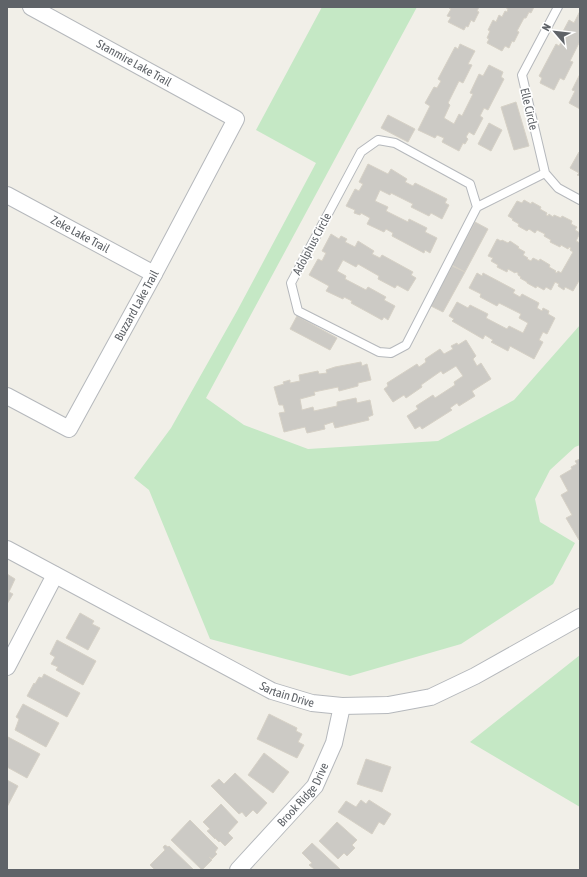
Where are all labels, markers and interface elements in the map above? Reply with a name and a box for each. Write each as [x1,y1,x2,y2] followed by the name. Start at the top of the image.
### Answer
[535,12,575,52] north arrow
[539,22,553,33] text: N
[94,37,175,90] street label: Stanmire Lake Trail
[517,86,541,132] street label: Elle Circle
[290,211,334,277] street label: Adolphus Circle
[48,213,113,256] street label: Zeke Lake Trail
[112,267,162,343] street label: Buzzard Lake Trail
[257,679,316,710] street label: Sartain Drive
[274,761,331,830] street label: Brook Ridge Drive

